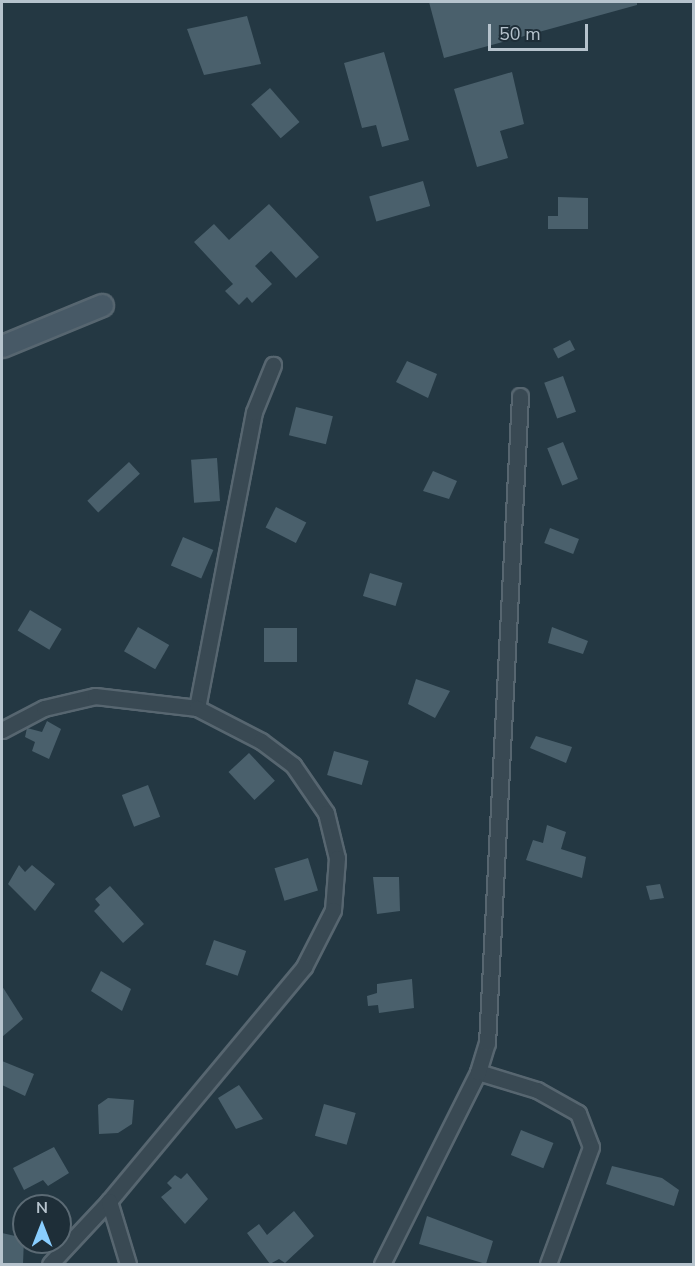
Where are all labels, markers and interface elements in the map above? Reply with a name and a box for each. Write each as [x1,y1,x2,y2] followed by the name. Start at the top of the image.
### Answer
[491,12,592,50] scale bar
[499,22,541,46] text: 50 m
[12,1194,72,1254] north arrow
[36,1197,48,1219] text: N

